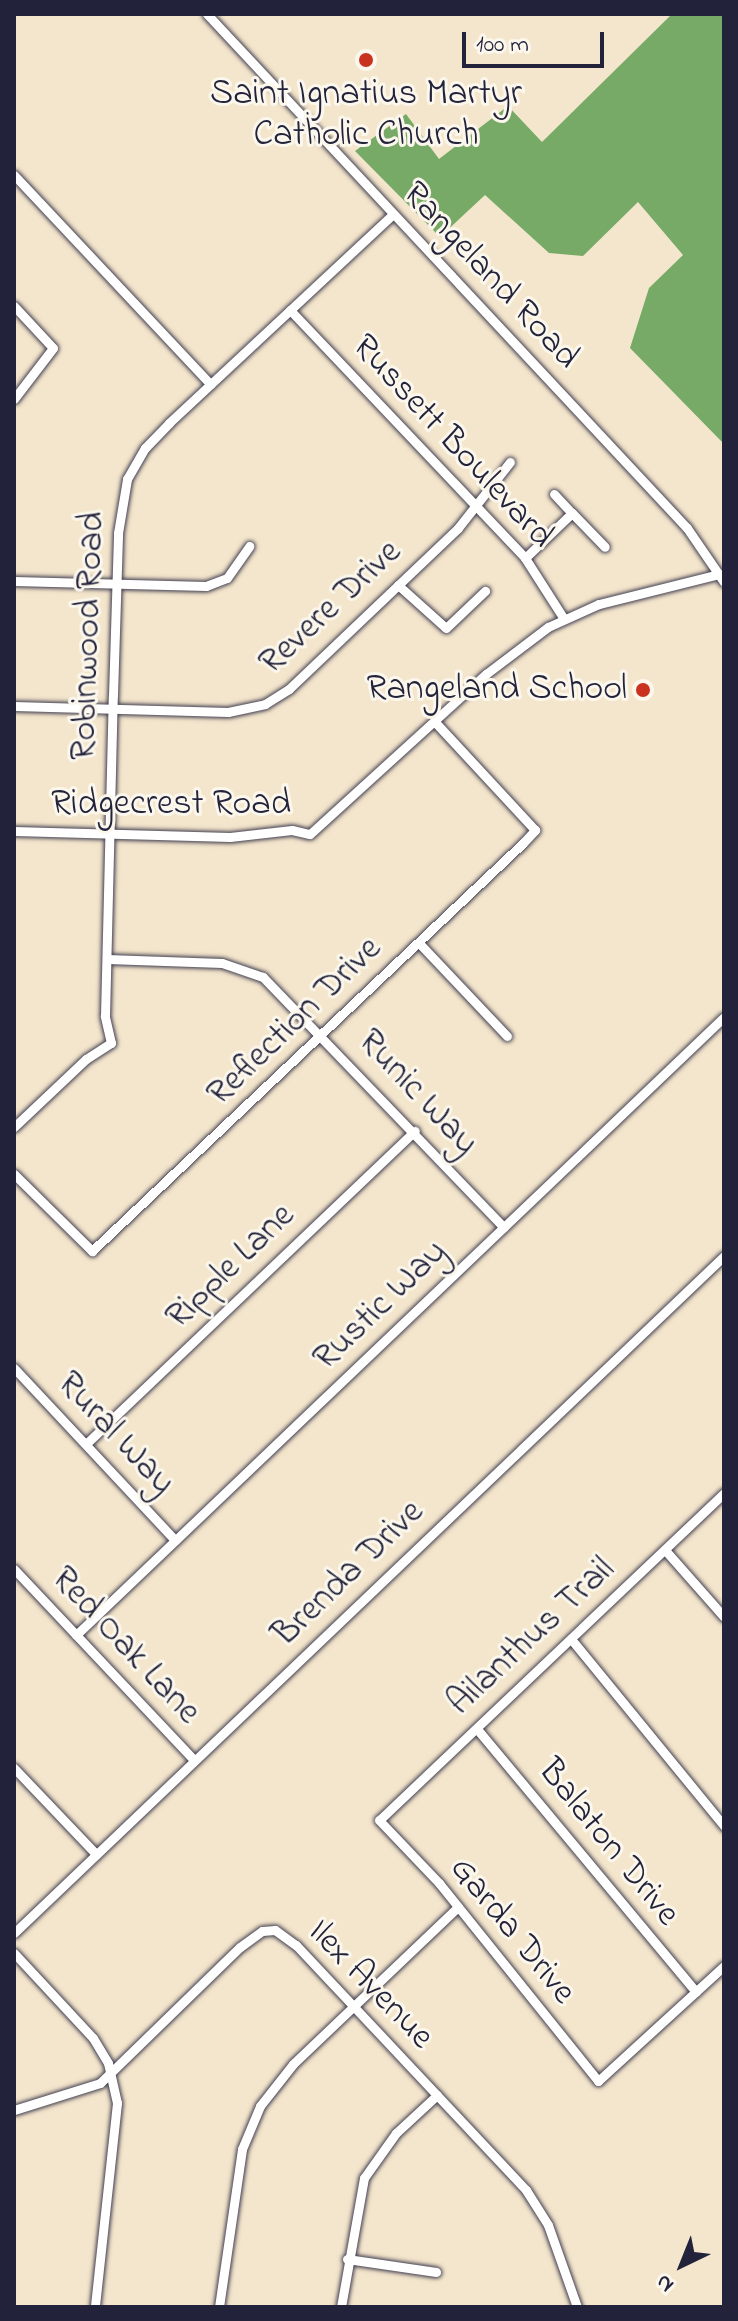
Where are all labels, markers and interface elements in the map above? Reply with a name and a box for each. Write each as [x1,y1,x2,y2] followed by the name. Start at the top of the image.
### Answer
[466,16,608,66] scale bar
[476,28,529,63] text: 100 m
[357,51,375,69] marker: Saint Ignatius Martyr Catholic Church
[210,72,522,157] place label: Saint Ignatius Martyr Catholic Church
[392,173,588,379] street label: Rangeland Road
[342,326,562,558] street label: Russett Boulevard
[63,511,115,761] street label: Robinwood Road
[251,531,411,685] street label: Revere Drive
[367,668,627,712] place label: Rangeland School
[634,681,652,699] marker: Rangeland School
[51,783,291,827] street label: Ridgecrest Road
[199,928,391,1116] street label: Reflection Drive
[348,1021,486,1165] street label: Runic Way
[158,1195,304,1339] street label: Ripple Lane
[305,1232,457,1380] street label: Rustic Way
[47,1363,183,1505] street label: Rural Way
[265,1491,433,1657] street label: Brenda Drive
[440,1549,624,1725] street label: Ailanthus Trail
[41,1558,209,1734] street label: Red Oak Lane
[528,1751,688,1935] street label: Balaton Drive
[440,1849,584,2013] street label: Garda Drive
[298,1911,442,2059] street label: Ilex Avenue
[642,2225,722,2305] north arrow
[649,2266,682,2299] text: N

